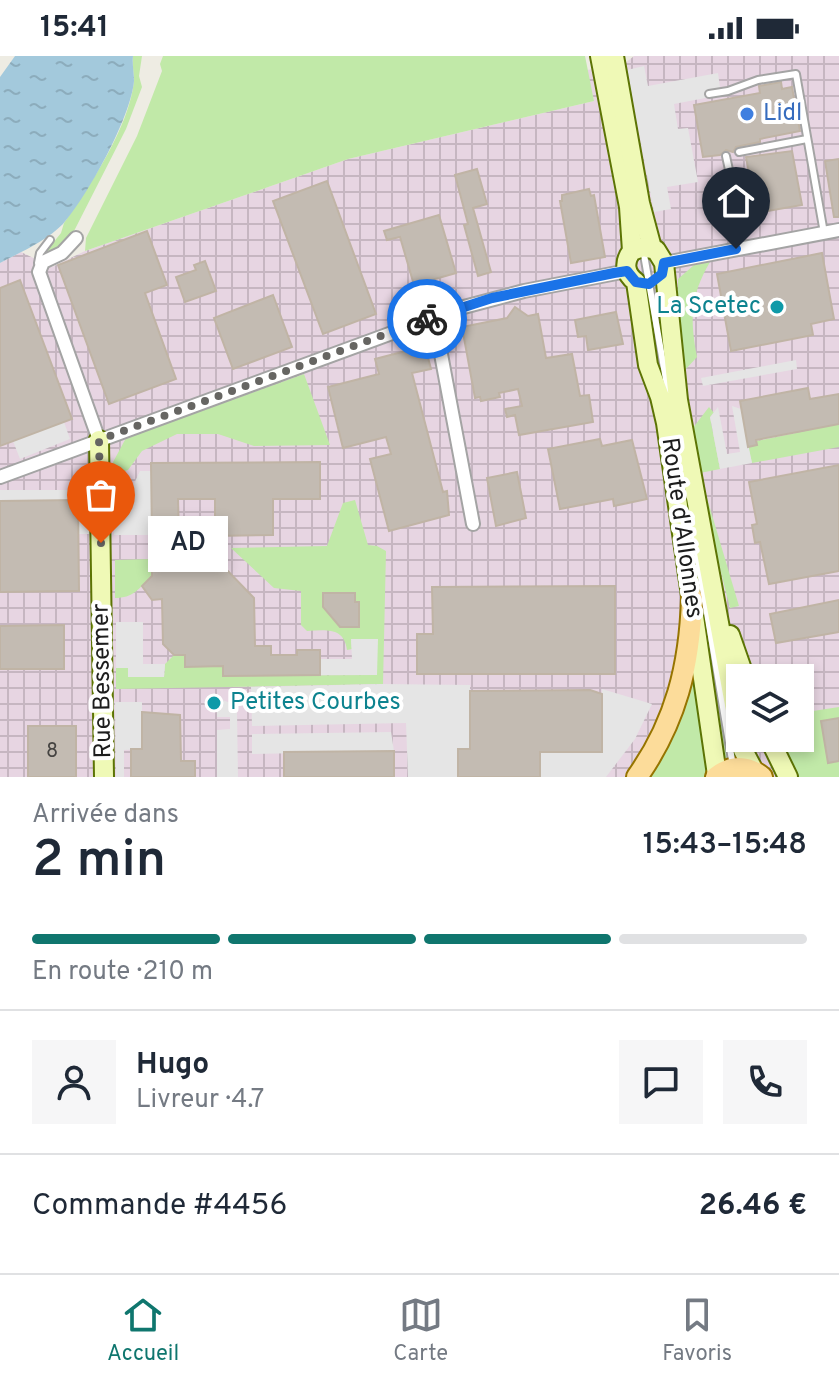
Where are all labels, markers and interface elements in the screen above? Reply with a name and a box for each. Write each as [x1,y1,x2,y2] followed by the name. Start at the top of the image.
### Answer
[40,10,109,47] text: 15:41
[763,99,802,129] place label: Lidl
[738,105,756,123] marker: Lidl
[702,167,770,249] pin
[714,179,758,223] icon: home
[387,279,467,359] courier
[656,292,761,322] place label: La Scetec
[405,297,449,341] icon: bike
[768,298,786,316] marker: La Scetec
[653,436,709,620] street label: Route d'Allonnes
[67,461,135,543] pin
[79,473,123,517] icon: bag
[149,515,229,571] callout: AD
[170,527,206,560] text: AD
[87,603,119,759] street label: Rue Bessemer
[726,664,814,752] map controls
[726,664,814,752] button: layers
[230,688,401,718] place label: Petites Courbes
[205,694,223,712] marker: Petites Courbes
[46,739,58,765] house number: 8
[32,799,179,832] text: Arrivée dans
[643,827,807,864] text: 15:43–15:48
[32,829,166,895] text: 2 min
[32,956,213,989] text: En route · 210 m
[32,1040,116,1124] button: person
[619,1040,703,1124] button: chat
[723,1040,807,1124] button: phone
[136,1047,209,1084] text: Hugo
[136,1084,264,1117] text: Livreur · 4.7
[32,1188,287,1225] text: Commande #4456
[699,1188,807,1225] text: 26.46 €
[107,1293,179,1368] tab: Accueil
[393,1293,448,1368] tab: Carte
[662,1293,732,1368] tab: Favoris

